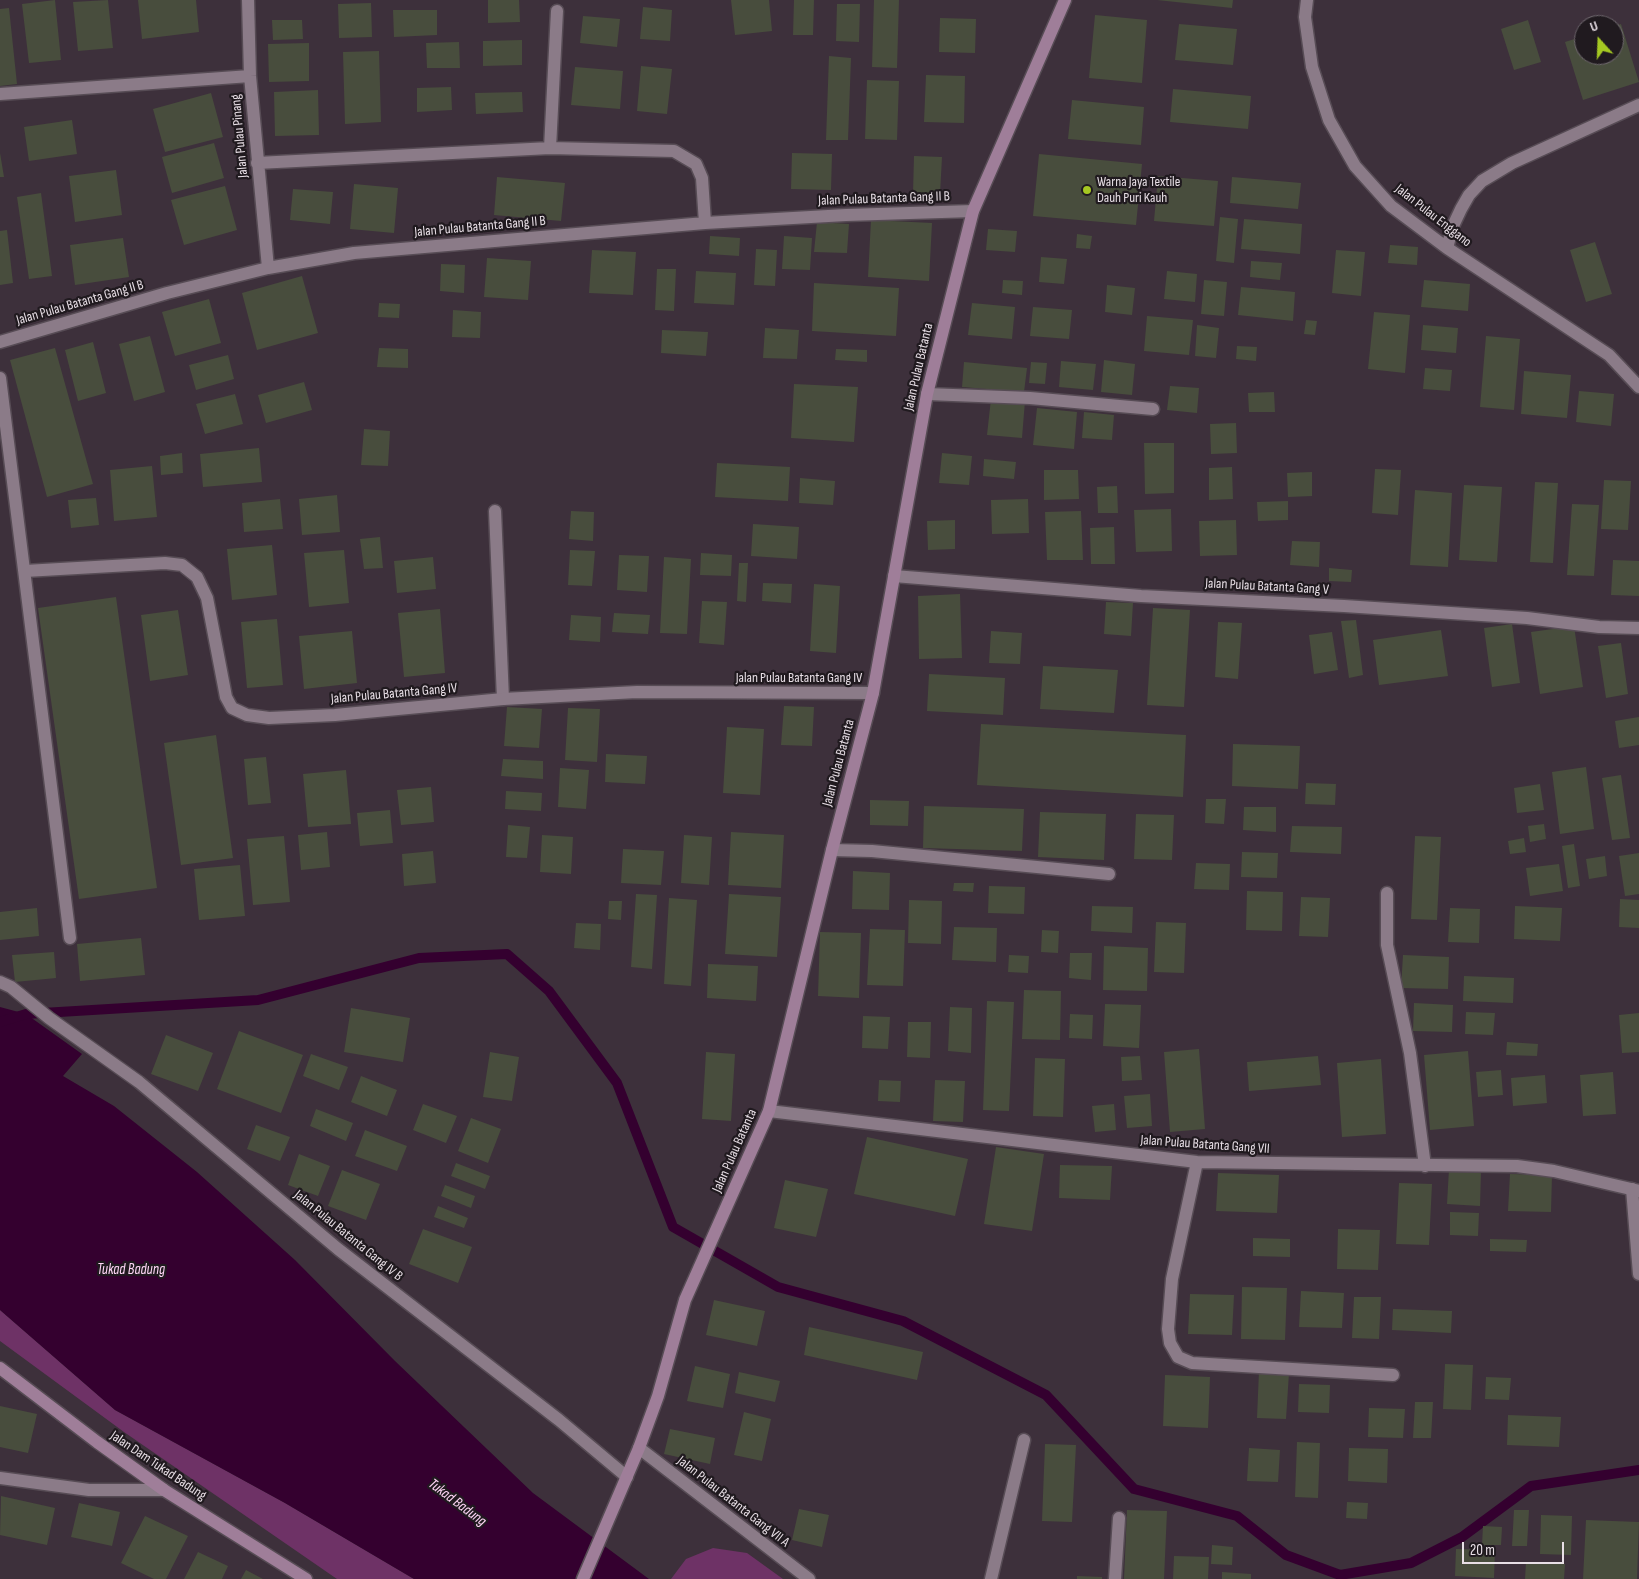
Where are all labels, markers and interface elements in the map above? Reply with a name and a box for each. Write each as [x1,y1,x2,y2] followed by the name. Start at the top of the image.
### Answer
[1574,15,1624,65] north arrow
[1588,17,1600,36] text: U
[228,94,252,178] street label: Jalan Pulau Pinang
[1097,174,1180,206] place label: Warna Jaya Textile Dauh Puri Kauh
[1391,181,1475,251] street label: Jalan Pulau Enggano
[1081,184,1093,196] marker: Warna Jaya Textile Dauh Puri Kauh
[818,188,950,210] street label: Jalan Pulau Batanta Gang II B
[414,213,546,241] street label: Jalan Pulau Batanta Gang II B
[14,277,146,329] street label: Jalan Pulau Batanta Gang II B
[901,322,937,412] street label: Jalan Pulau Batanta
[1205,575,1329,599] street label: Jalan Pulau Batanta Gang V
[736,670,862,686] street label: Jalan Pulau Batanta Gang IV
[330,680,458,708] street label: Jalan Pulau Batanta Gang IV
[819,718,859,808] street label: Jalan Pulau Batanta
[709,1107,761,1195] street label: Jalan Pulau Batanta
[1140,1132,1270,1158] street label: Jalan Pulau Batanta Gang VII
[290,1187,406,1285] street label: Jalan Pulau Batanta Gang IV B
[97,1261,165,1279] water label: Tukad Badung
[107,1428,209,1504] street label: Jalan Dam Tukad Badung
[674,1453,792,1551] street label: Jalan Pulau Batanta Gang VII A
[424,1475,490,1531] water label: Tukad Badung
[1464,1532,1566,1564] scale bar
[1470,1541,1495,1560] text: 20 m

